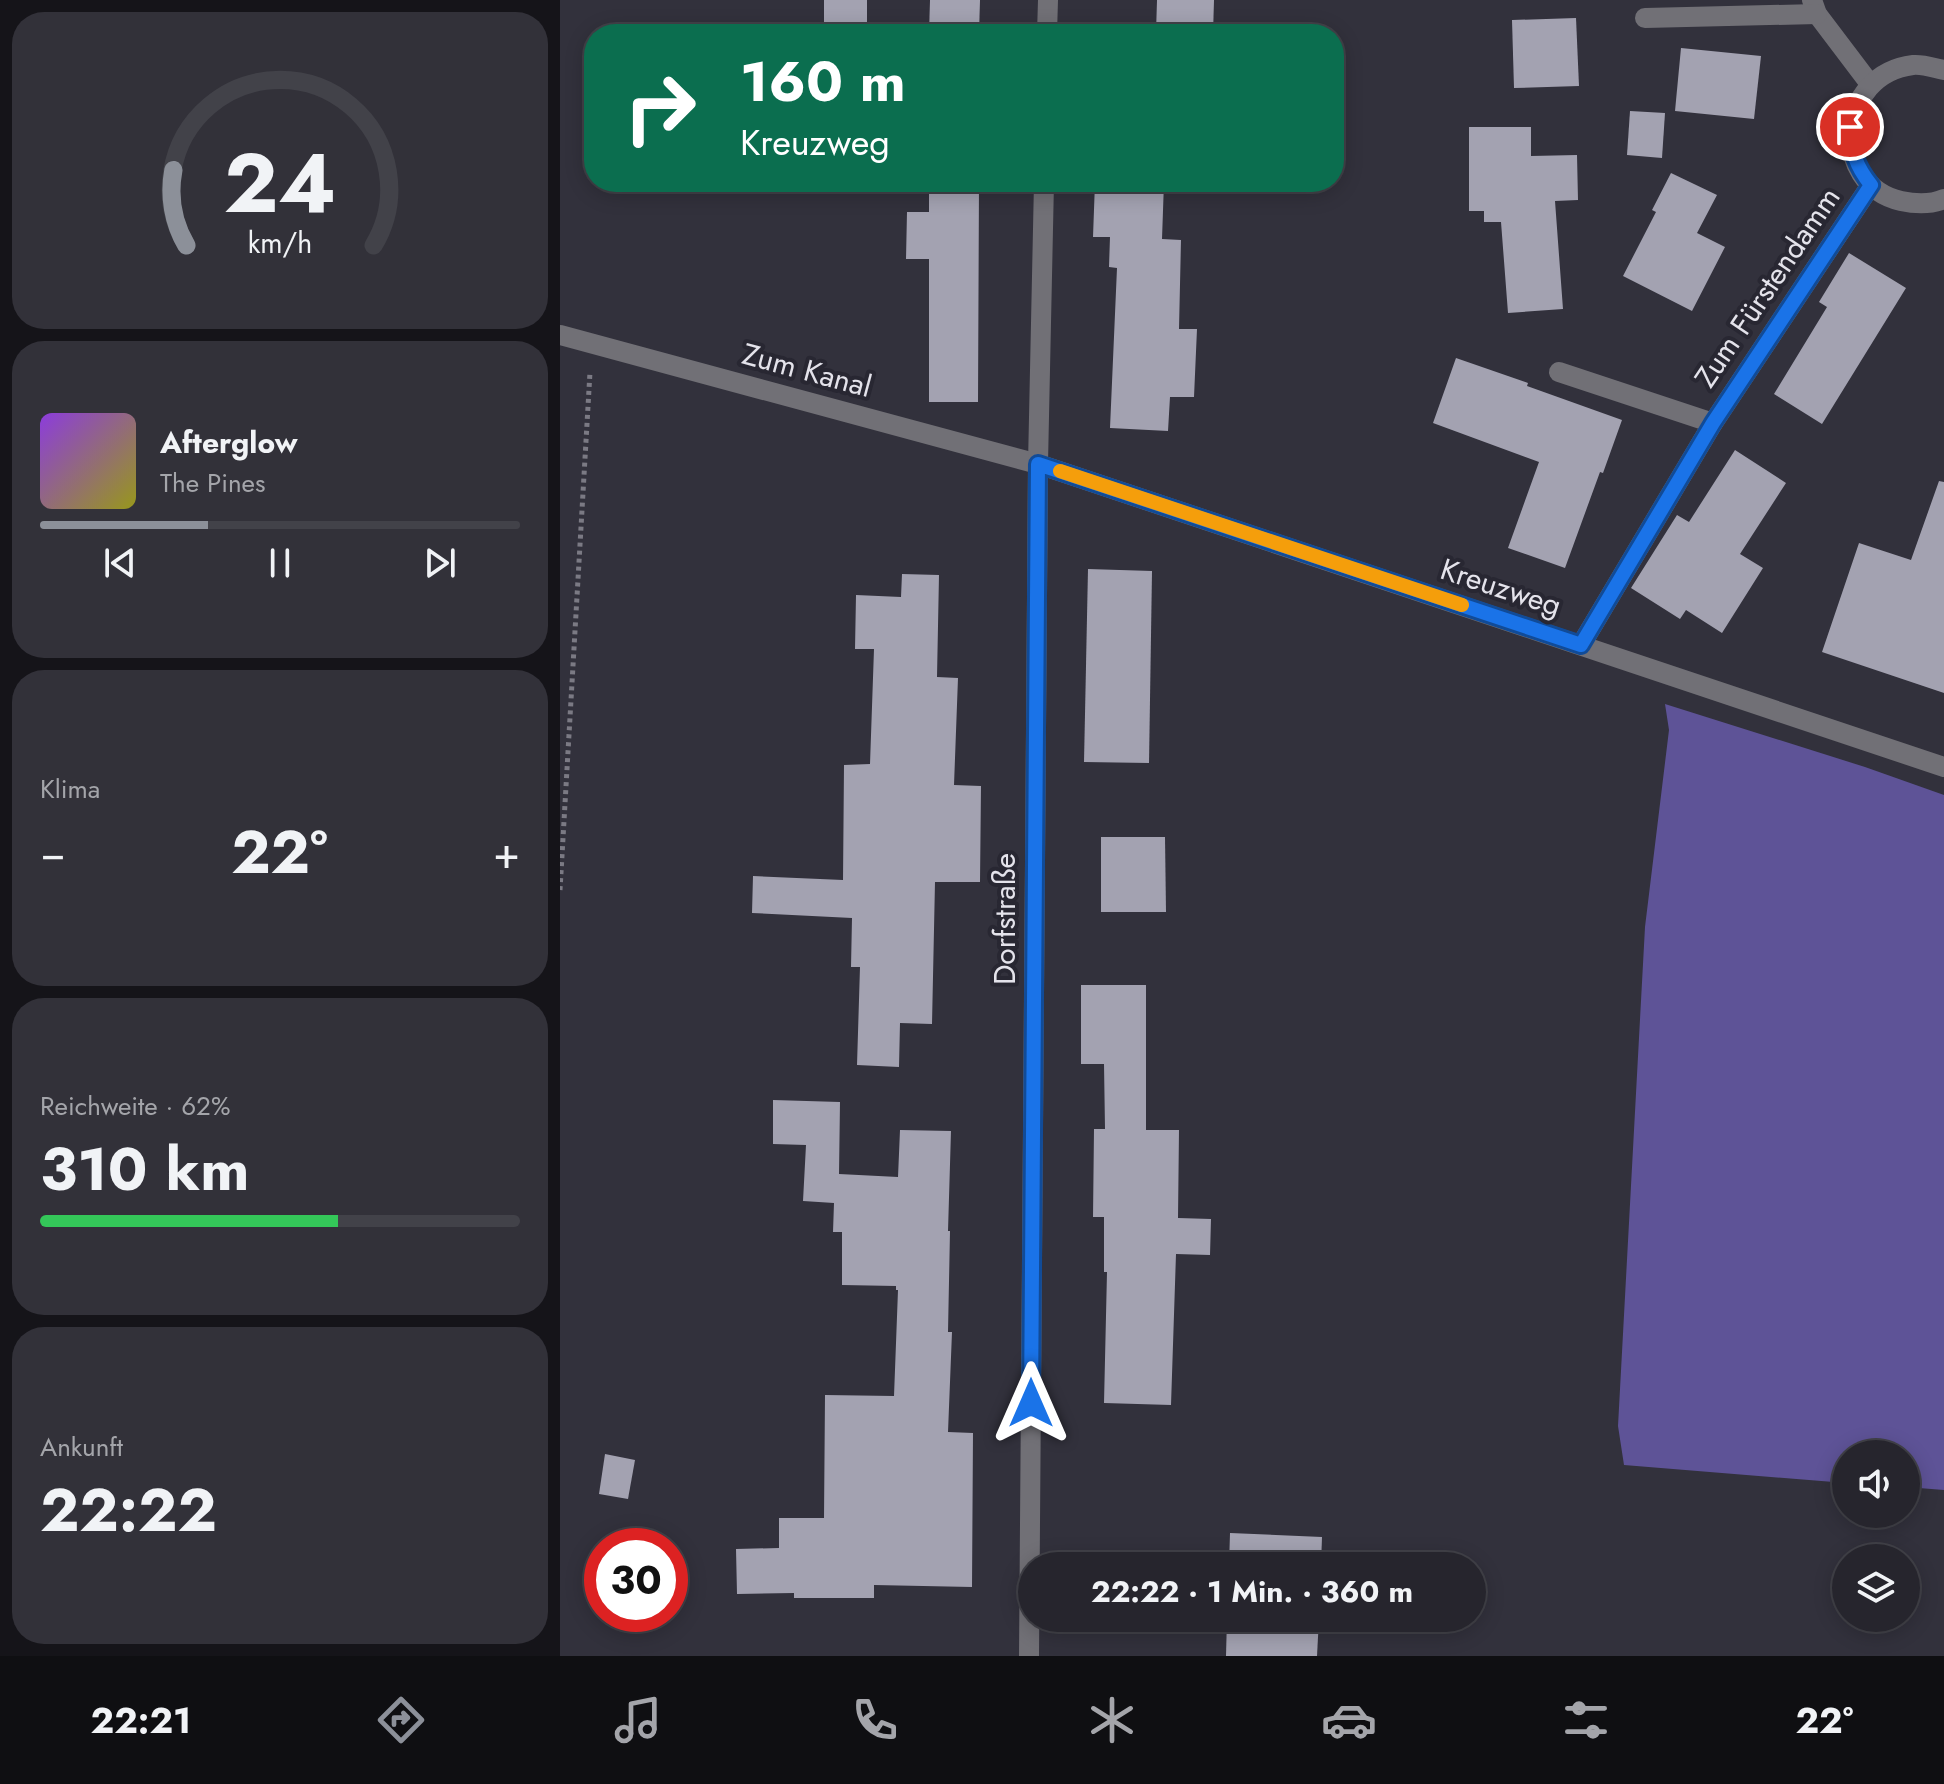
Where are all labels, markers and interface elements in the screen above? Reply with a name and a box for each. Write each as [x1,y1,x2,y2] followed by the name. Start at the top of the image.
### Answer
[740,41,906,122] text: 160 m
[608,56,712,160] icon: right
[1816,93,1884,161] pin
[1828,105,1872,149] icon: arrive
[740,116,890,168] text: Kreuzweg
[224,123,336,243] text: 24
[1684,178,1850,396] street label: Zum Fürstendamm
[248,223,312,265] text: km/h
[738,332,876,408] street label: Zum Kanal
[160,421,297,464] text: Afterglow
[160,464,265,502] text: The Pines
[98,541,142,585] icon: previous
[258,541,302,585] icon: pause
[418,541,462,585] icon: next
[1435,547,1567,627] street label: Kreuzweg
[40,770,100,808] text: Klima
[231,809,328,896] text: 22°
[40,821,66,885] text: −
[493,821,520,885] text: +
[983,853,1026,985] street label: Dorfstraße
[40,1087,230,1125] text: Reichweite · 62%
[40,1126,249,1213] text: 310 km
[989,1361,1073,1445] position arrow
[40,1428,123,1466] text: Ankunft
[1832,1440,1920,1632] map controls
[1832,1440,1920,1528] button: sound
[40,1467,217,1554] text: 22:22
[584,1528,688,1632] speed limit sign: 30
[1832,1544,1920,1632] button: layers
[1091,1570,1413,1613] text: 22:22 · 1 Min. · 360 m
[373,1692,429,1748] icon: directions
[610,1692,666,1748] icon: music
[847,1692,903,1748] icon: phone
[1084,1692,1140,1748] icon: climate
[1321,1692,1377,1748] icon: car
[1558,1692,1614,1748] icon: filters
[91,1694,191,1746] text: 22:21
[1795,1694,1853,1746] text: 22°

